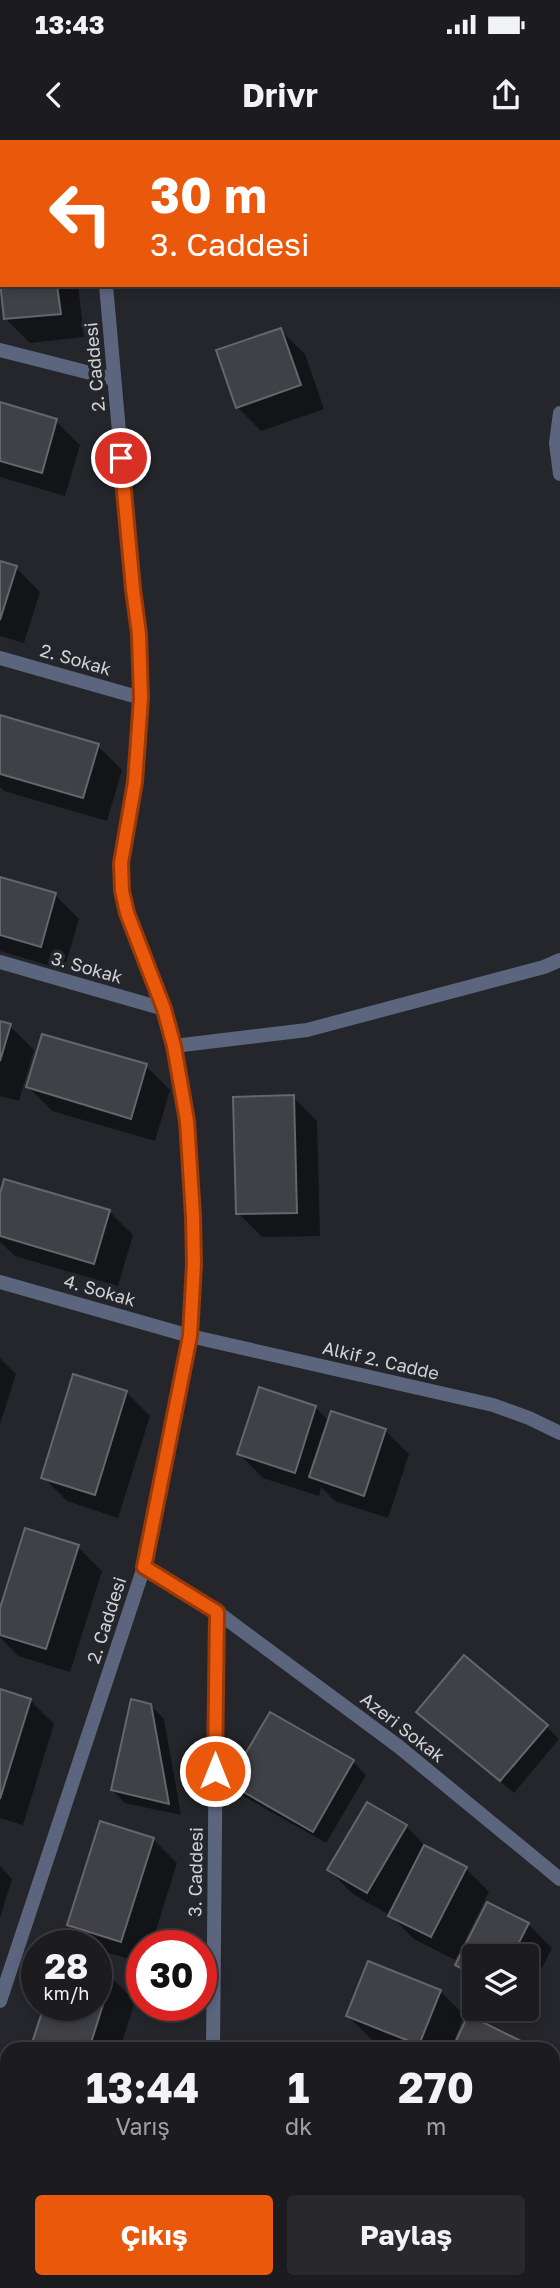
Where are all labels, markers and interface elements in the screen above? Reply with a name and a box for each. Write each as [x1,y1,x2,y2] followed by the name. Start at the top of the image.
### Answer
[35,9,105,40] text: 13:43
[35,76,73,114] icon: back
[242,76,318,114] text: Drivr
[487,76,525,114] icon: share
[150,165,267,224] text: 30 m
[35,168,126,259] icon: left
[150,225,310,263] text: 3. Caddesi
[79,321,109,413] street label: 2. Caddesi
[91,428,151,488] pin
[102,439,140,477] icon: arrive
[38,638,114,680] street label: 2. Sokak
[49,946,125,988] street label: 3. Sokak
[62,1269,138,1311] street label: 4. Sokak
[321,1336,441,1384] street label: Alkif 2. Cadde
[82,1574,130,1666] street label: 2. Caddesi
[356,1687,450,1767] street label: Azeri Sokak
[178,1734,252,1808] position arrow
[183,1827,207,1917] street label: 3. Caddesi
[126,1930,217,2021] speed limit sign: 30
[462,1944,539,2021] map controls
[462,1944,539,2021] button: layers
[45,1945,88,1987] text: 28
[44,1982,89,2004] text: km/h
[86,2062,199,2112] text: 13:44
[288,2062,310,2112] text: 1
[398,2062,474,2112] text: 270
[115,2112,170,2140] text: Varış
[285,2112,312,2140] text: dk
[426,2112,446,2140] text: m
[35,2195,273,2275] button: Çıkış
[287,2195,525,2275] button: Paylaş

